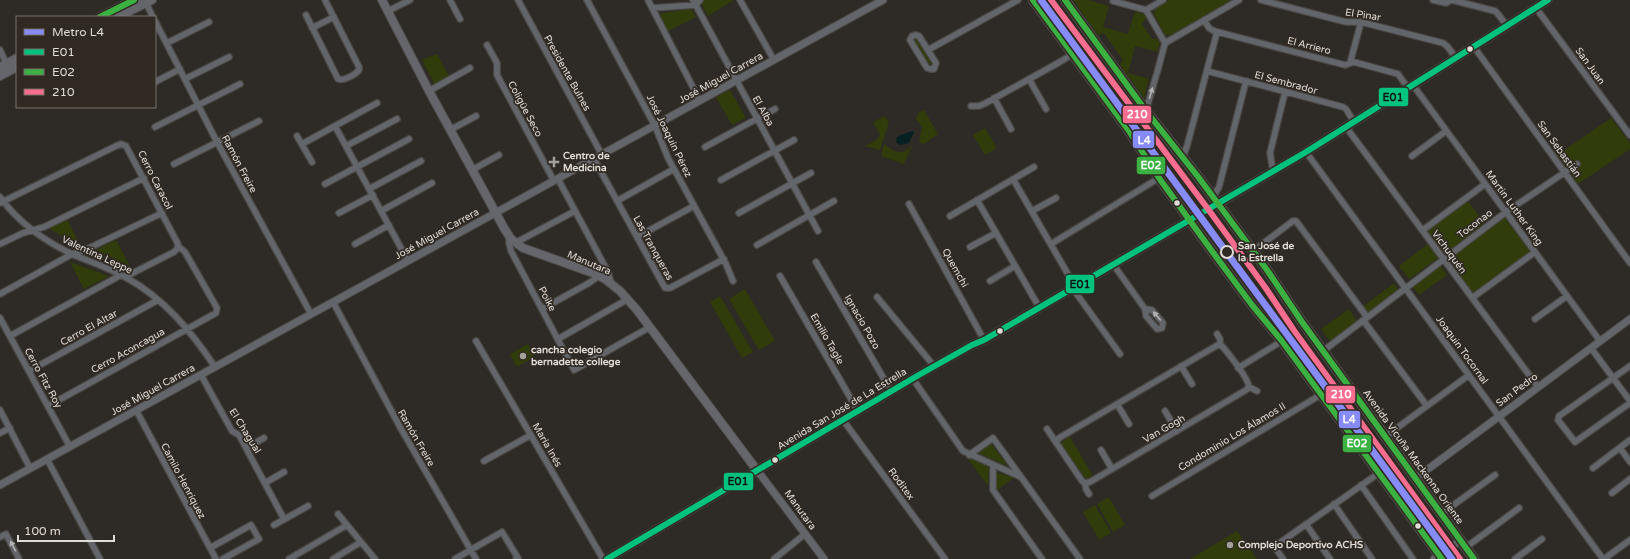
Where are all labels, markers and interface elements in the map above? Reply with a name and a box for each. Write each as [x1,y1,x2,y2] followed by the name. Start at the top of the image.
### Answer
[1344,6,1382,24] street label: El Pinar
[16,16,156,108] legend
[52,25,105,39] text: Metro L4
[541,33,593,113] street label: Presidente Bulnes
[1286,35,1332,57] street label: El Arriero
[1465,44,1475,54] unlabelled marker
[52,45,75,59] text: E01
[1573,45,1607,87] street label: San Juan
[677,50,765,106] street label: José Miguel Carrera
[52,65,75,79] text: E02
[1253,69,1319,97] street label: El Sembrador
[505,79,545,139] street label: Coligüe Seco
[52,85,75,99] text: 210
[1148,87,1154,99] one-way arrow
[1378,87,1409,107] line badge: E01
[1383,91,1404,104] text: E01
[644,93,694,179] street label: José Joaquín Pérez
[750,94,776,128] street label: El Alba
[1122,105,1152,124] line badge: 210
[1127,108,1147,121] text: 210
[1534,118,1584,180] street label: San Sebastián
[1132,130,1155,149] line badge: L4
[219,133,259,195] street label: Ramón Freire
[1137,134,1151,147] text: L4
[135,149,175,211] street label: Cerro Caracol
[563,150,610,174] place label: Centro de Medicina
[548,156,560,168] marker: Centro de Medicina
[1136,156,1166,175] line badge: E02
[1141,159,1162,172] text: E02
[1483,168,1545,248] street label: Martin Luther King
[1172,198,1182,208] unlabelled marker
[393,206,481,262] street label: José Miguel Carrera
[1455,207,1495,241] street label: Toconao
[630,214,676,283] street label: Las Tranqueras
[1429,228,1469,276] street label: Vichuquén
[60,233,134,277] street label: Valentina Leppe
[1238,240,1295,264] place label: San José de la Estrella
[1220,245,1234,259] marker: San José de la Estrella
[939,246,971,290] street label: Quemchi
[565,248,613,278] street label: Manutara
[1065,274,1095,294] line badge: E01
[1070,278,1091,291] text: E01
[536,285,559,314] street label: Poike
[842,293,882,351] street label: Ignacio Pozo
[58,307,120,349] street label: Cerro El Altar
[808,311,847,367] street label: Emilio Tagle
[1153,311,1162,322] one-way arrow
[1433,314,1491,386] street label: Joaquín Tocornal
[89,326,167,376] street label: Cerro Aconcagua
[995,326,1005,336] unlabelled marker
[531,344,621,368] place label: cancha colegio bernadette college
[22,346,65,411] street label: Cerro Fitz Roy
[518,351,528,361] marker: cancha colegio bernadette college
[109,362,197,418] street label: José Miguel Carrera
[775,366,909,452] street label: Avenida San José de La Estrella
[1494,371,1540,409] street label: San Pedro
[1325,385,1356,404] line badge: 210
[1360,387,1466,527] street label: Avenida Vicuña Mackenna Oriente
[1331,388,1351,401] text: 210
[1176,400,1288,474] street label: Condominio Los Álamos II
[226,406,264,456] street label: El Chagual
[395,407,437,469] street label: Ramón Freire
[1338,410,1361,429] line badge: L4
[1141,412,1187,446] street label: Van Gogh
[1342,413,1356,426] text: L4
[530,421,565,469] street label: María Inés
[1342,434,1372,453] line badge: E02
[1347,437,1368,450] text: E02
[158,441,208,521] street label: Camilo Henríquez
[770,455,780,465] unlabelled marker
[885,466,917,502] street label: Roditex
[723,472,754,491] line badge: E01
[728,475,749,488] text: E01
[782,488,818,532] street label: Manutara
[18,517,114,543] scale bar
[1413,521,1423,531] unlabelled marker
[24,524,61,538] text: 100 m
[1238,539,1363,551] place label: Complejo Deportivo ACHS
[9,540,16,552] one-way arrow
[1225,540,1235,550] marker: Complejo Deportivo ACHS

